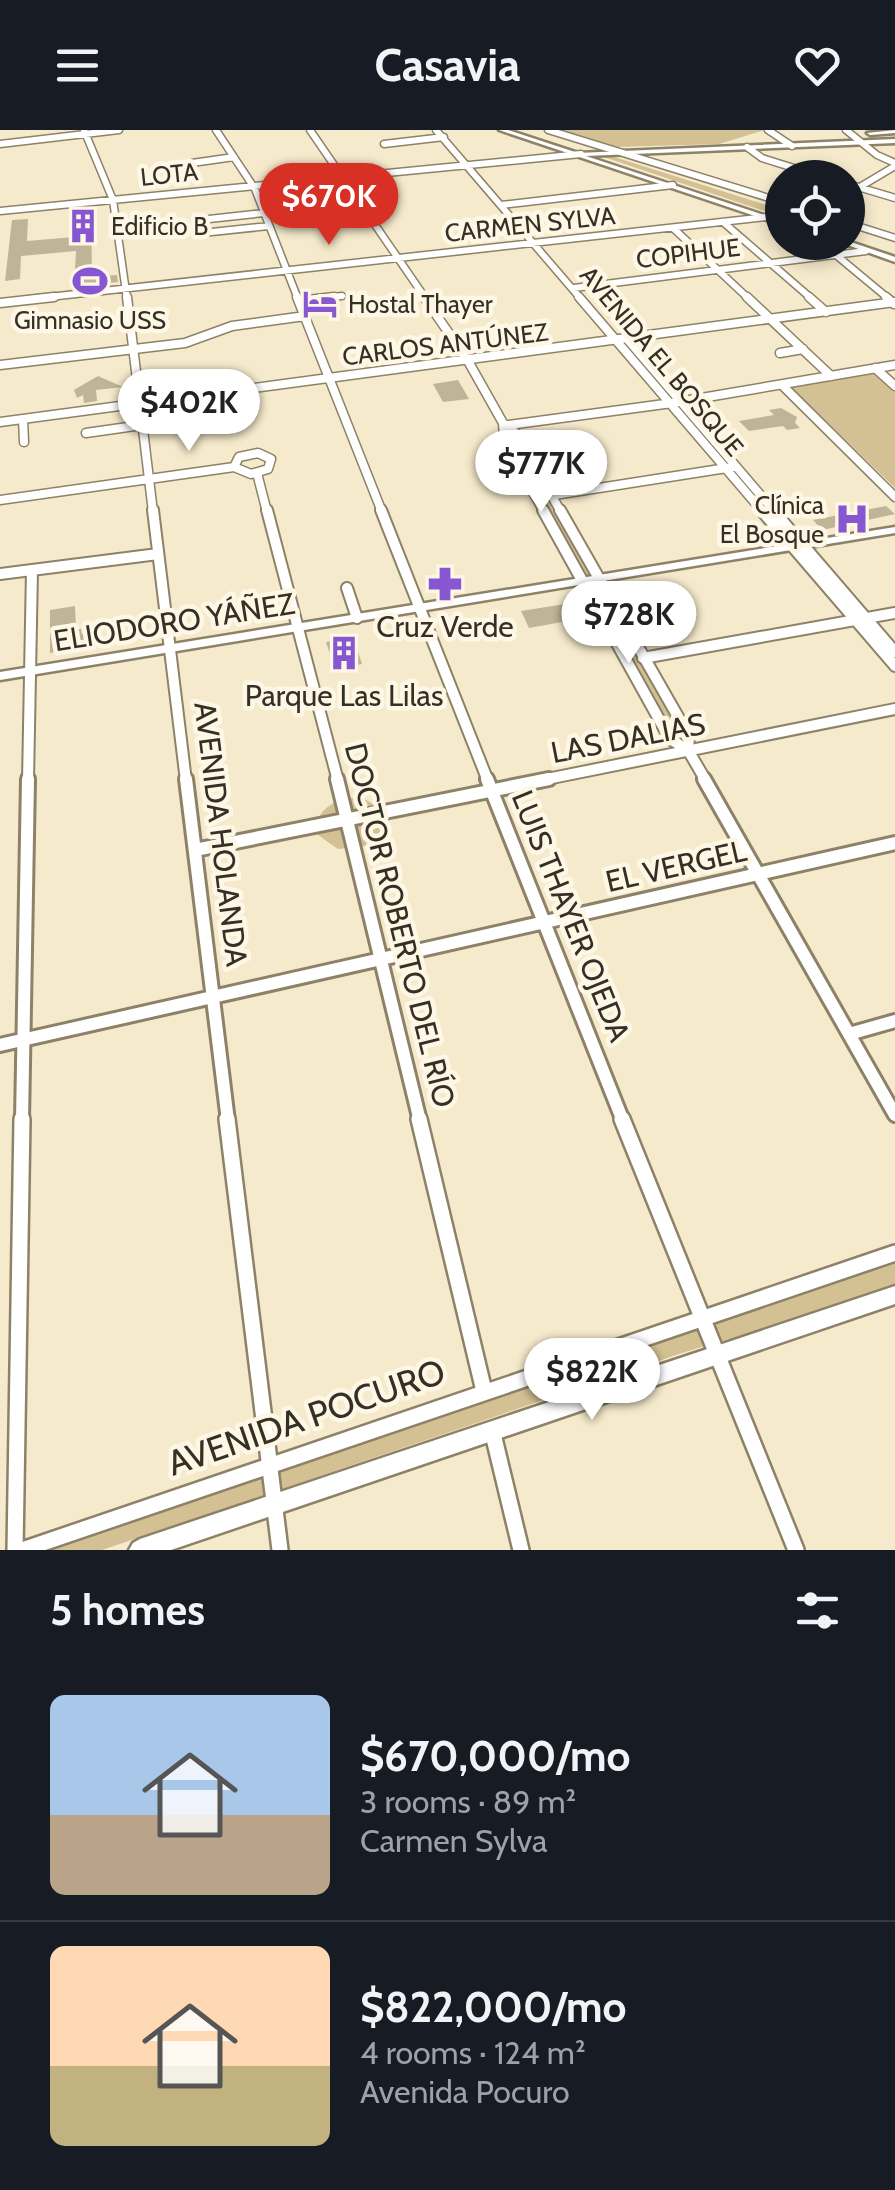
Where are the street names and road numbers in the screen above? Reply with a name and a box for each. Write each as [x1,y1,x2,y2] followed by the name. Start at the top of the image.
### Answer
[139,156,200,192] street label: LOTA
[443,200,617,248] street label: CARMEN SYLVA
[634,232,742,274] street label: COPIHUE
[574,260,750,462] street label: AVENIDA EL BOSQUE
[340,316,550,371] street label: CARLOS ANTÚNEZ
[51,585,297,659] street label: ELIODORO YÁÑEZ
[186,700,256,969] street label: AVENIDA HOLANDA
[548,705,708,771] street label: LAS DALIAS
[337,739,463,1111] street label: DOCTOR ROBERTO DEL RÍO
[504,785,638,1047] street label: LUIS THAYER OJEDA
[602,832,750,900] street label: EL VERGEL
[162,1349,450,1485] street label: AVENIDA POCURO

